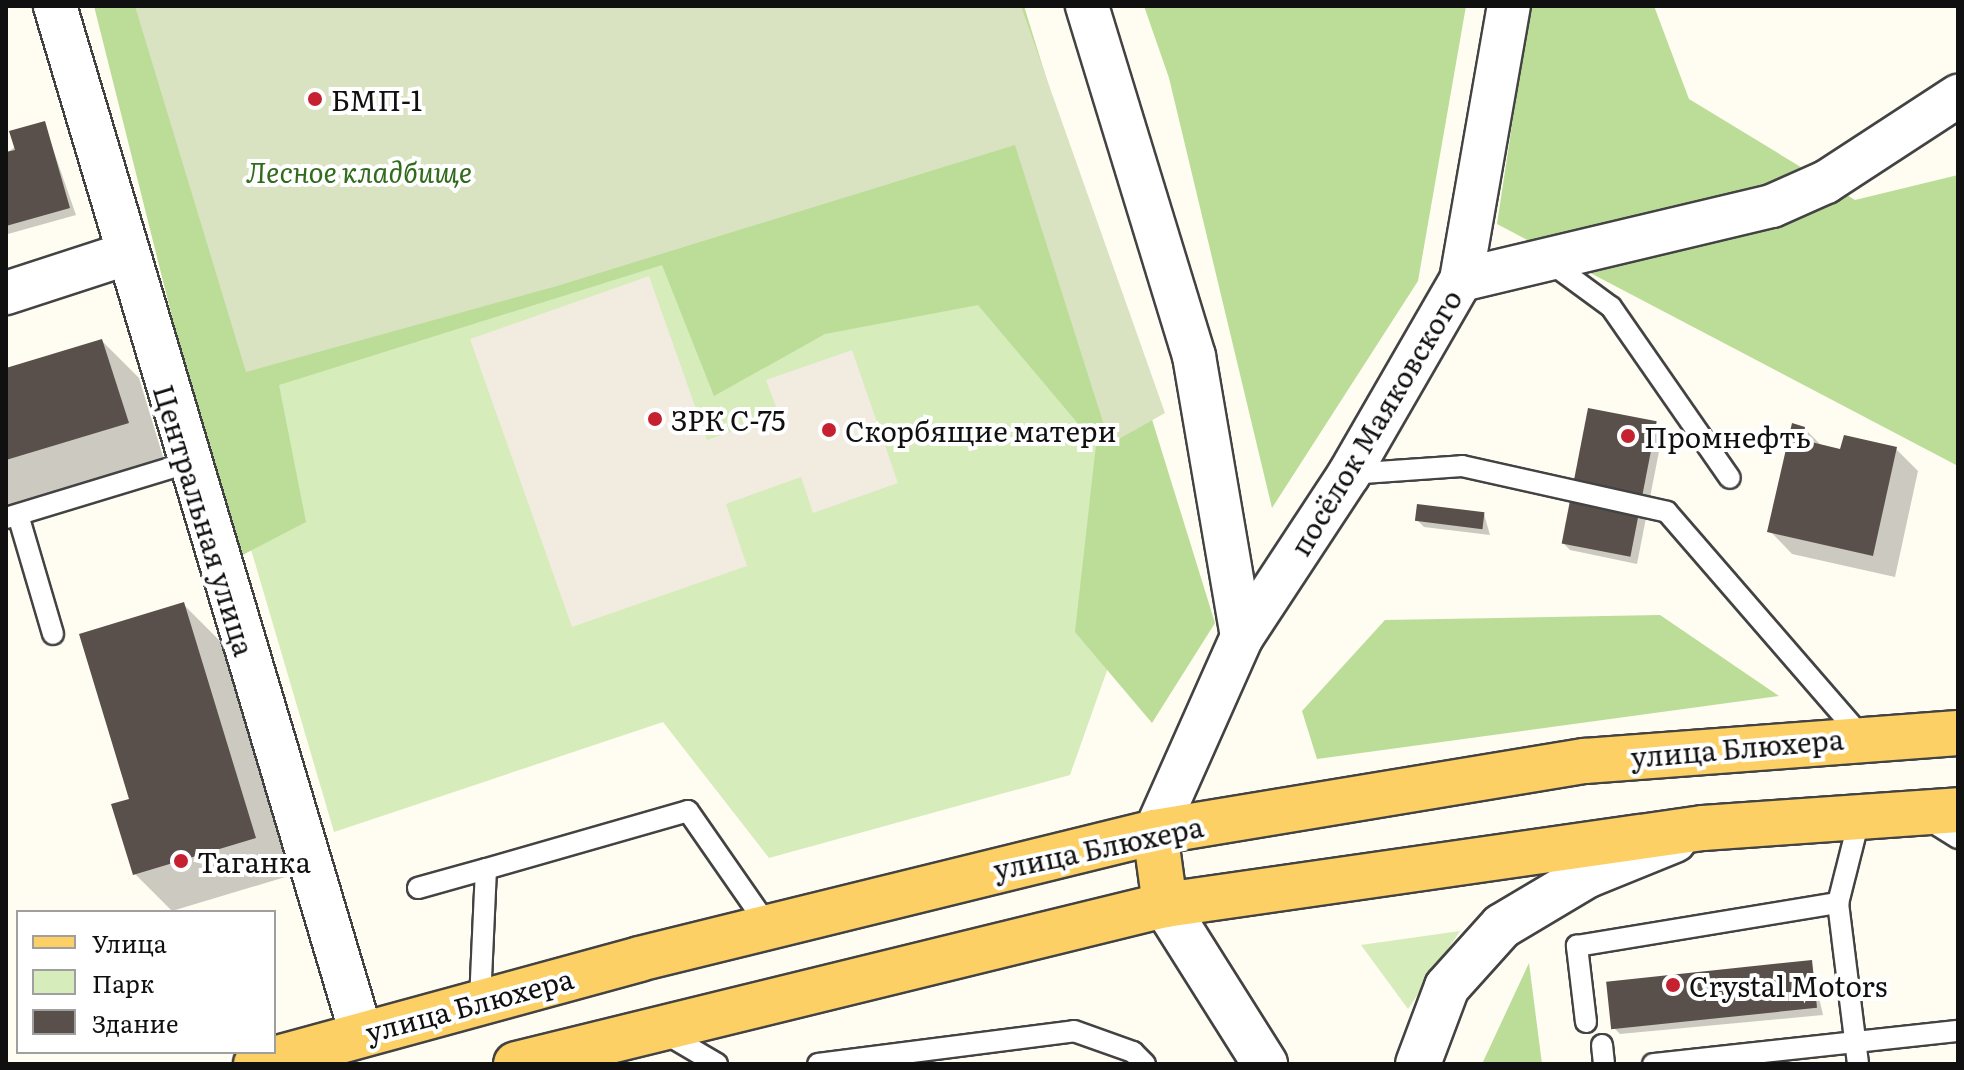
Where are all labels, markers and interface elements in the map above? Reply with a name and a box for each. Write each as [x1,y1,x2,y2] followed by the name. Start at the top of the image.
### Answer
[331,82,422,116] place label: БМП-1
[306,90,324,108] marker: БМП-1
[246,154,472,188] park label: Лесное кладбище
[1282,283,1468,561] street label: посёлок Маяковского
[148,380,262,660] street label: Центральная улица
[671,402,785,436] place label: ЗРК С-75
[646,410,664,428] marker: ЗРК С-75
[845,413,1117,447] place label: Скорбящие матери
[1644,419,1811,453] place label: Промнефть
[820,421,838,439] marker: Скорбящие матери
[1619,427,1637,445] marker: Промнефть
[1629,721,1845,773] street label: улица Блюхера
[990,808,1206,886] street label: улица Блюхера
[197,844,311,878] place label: Таганка
[172,852,190,870] marker: Таганка
[16,910,276,1054] legend
[92,925,167,960] text: Улица
[361,960,577,1048] street label: улица Блюхера
[92,965,154,1000] text: Парк
[1689,968,1887,1002] place label: Crystal Motors
[1664,976,1682,994] marker: Crystal Motors
[92,1005,178,1040] text: Здание

